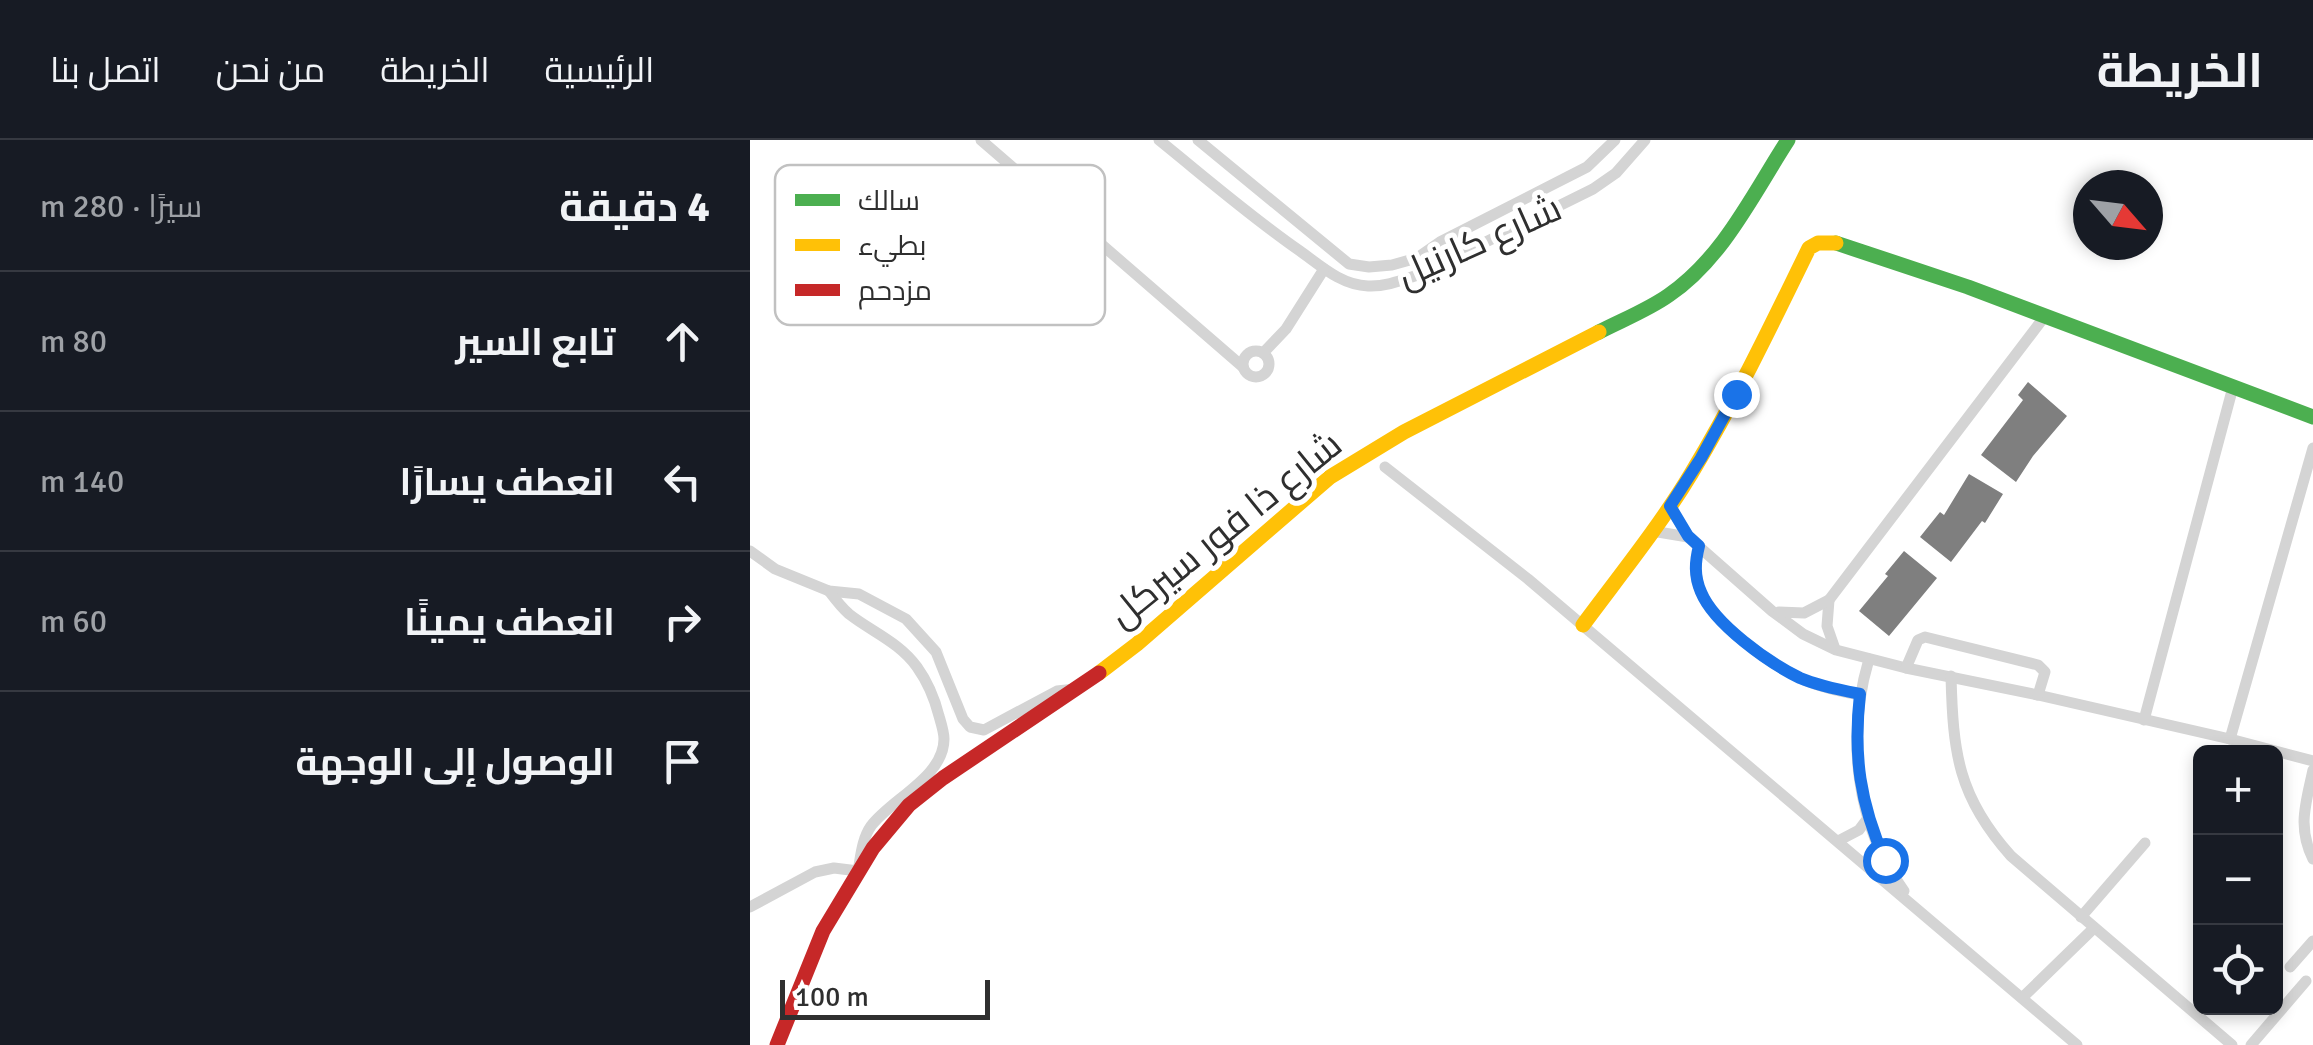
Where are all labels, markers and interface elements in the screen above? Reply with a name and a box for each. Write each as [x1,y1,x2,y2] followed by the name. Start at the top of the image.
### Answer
[2097,42,2263,101] text: الخريطة
[50,49,161,92] text: اتصل بنا
[216,49,325,92] text: من نحن
[380,49,490,92] text: الخريطة
[545,49,654,92] text: الرئيسية
[775,165,1105,325] legend
[2073,170,2163,260] north arrow
[559,182,710,233] text: 4 دقيقة
[858,184,920,218] text: سالك
[1390,184,1569,299] street label: شارع كارنيل
[40,187,202,226] text: سيرًا · 280 m
[858,229,926,267] text: بطيء
[858,274,932,310] text: مزدحم
[655,314,710,369] icon: ahead
[456,319,615,366] text: تابع السير
[40,322,107,361] text: 80 m
[1714,372,1760,418] route end
[1099,421,1352,639] street label: شارع ذا فور سيركل
[655,454,710,509] icon: left
[399,459,615,506] text: انعطف يسارًا
[40,462,124,501] text: 140 m
[655,594,710,649] icon: right
[404,599,615,646] text: انعطف يمينًا
[40,602,107,641] text: 60 m
[655,734,710,789] icon: arrive
[296,739,615,786] text: الوصول إلى الوجهة
[2193,745,2283,1015] map controls
[2193,745,2283,835] button: +
[2193,835,2283,925] button: −
[1863,838,1909,884] route start
[2193,925,2283,1015] button: locate
[780,975,990,1020] scale bar
[795,980,869,1014] text: 100 m

